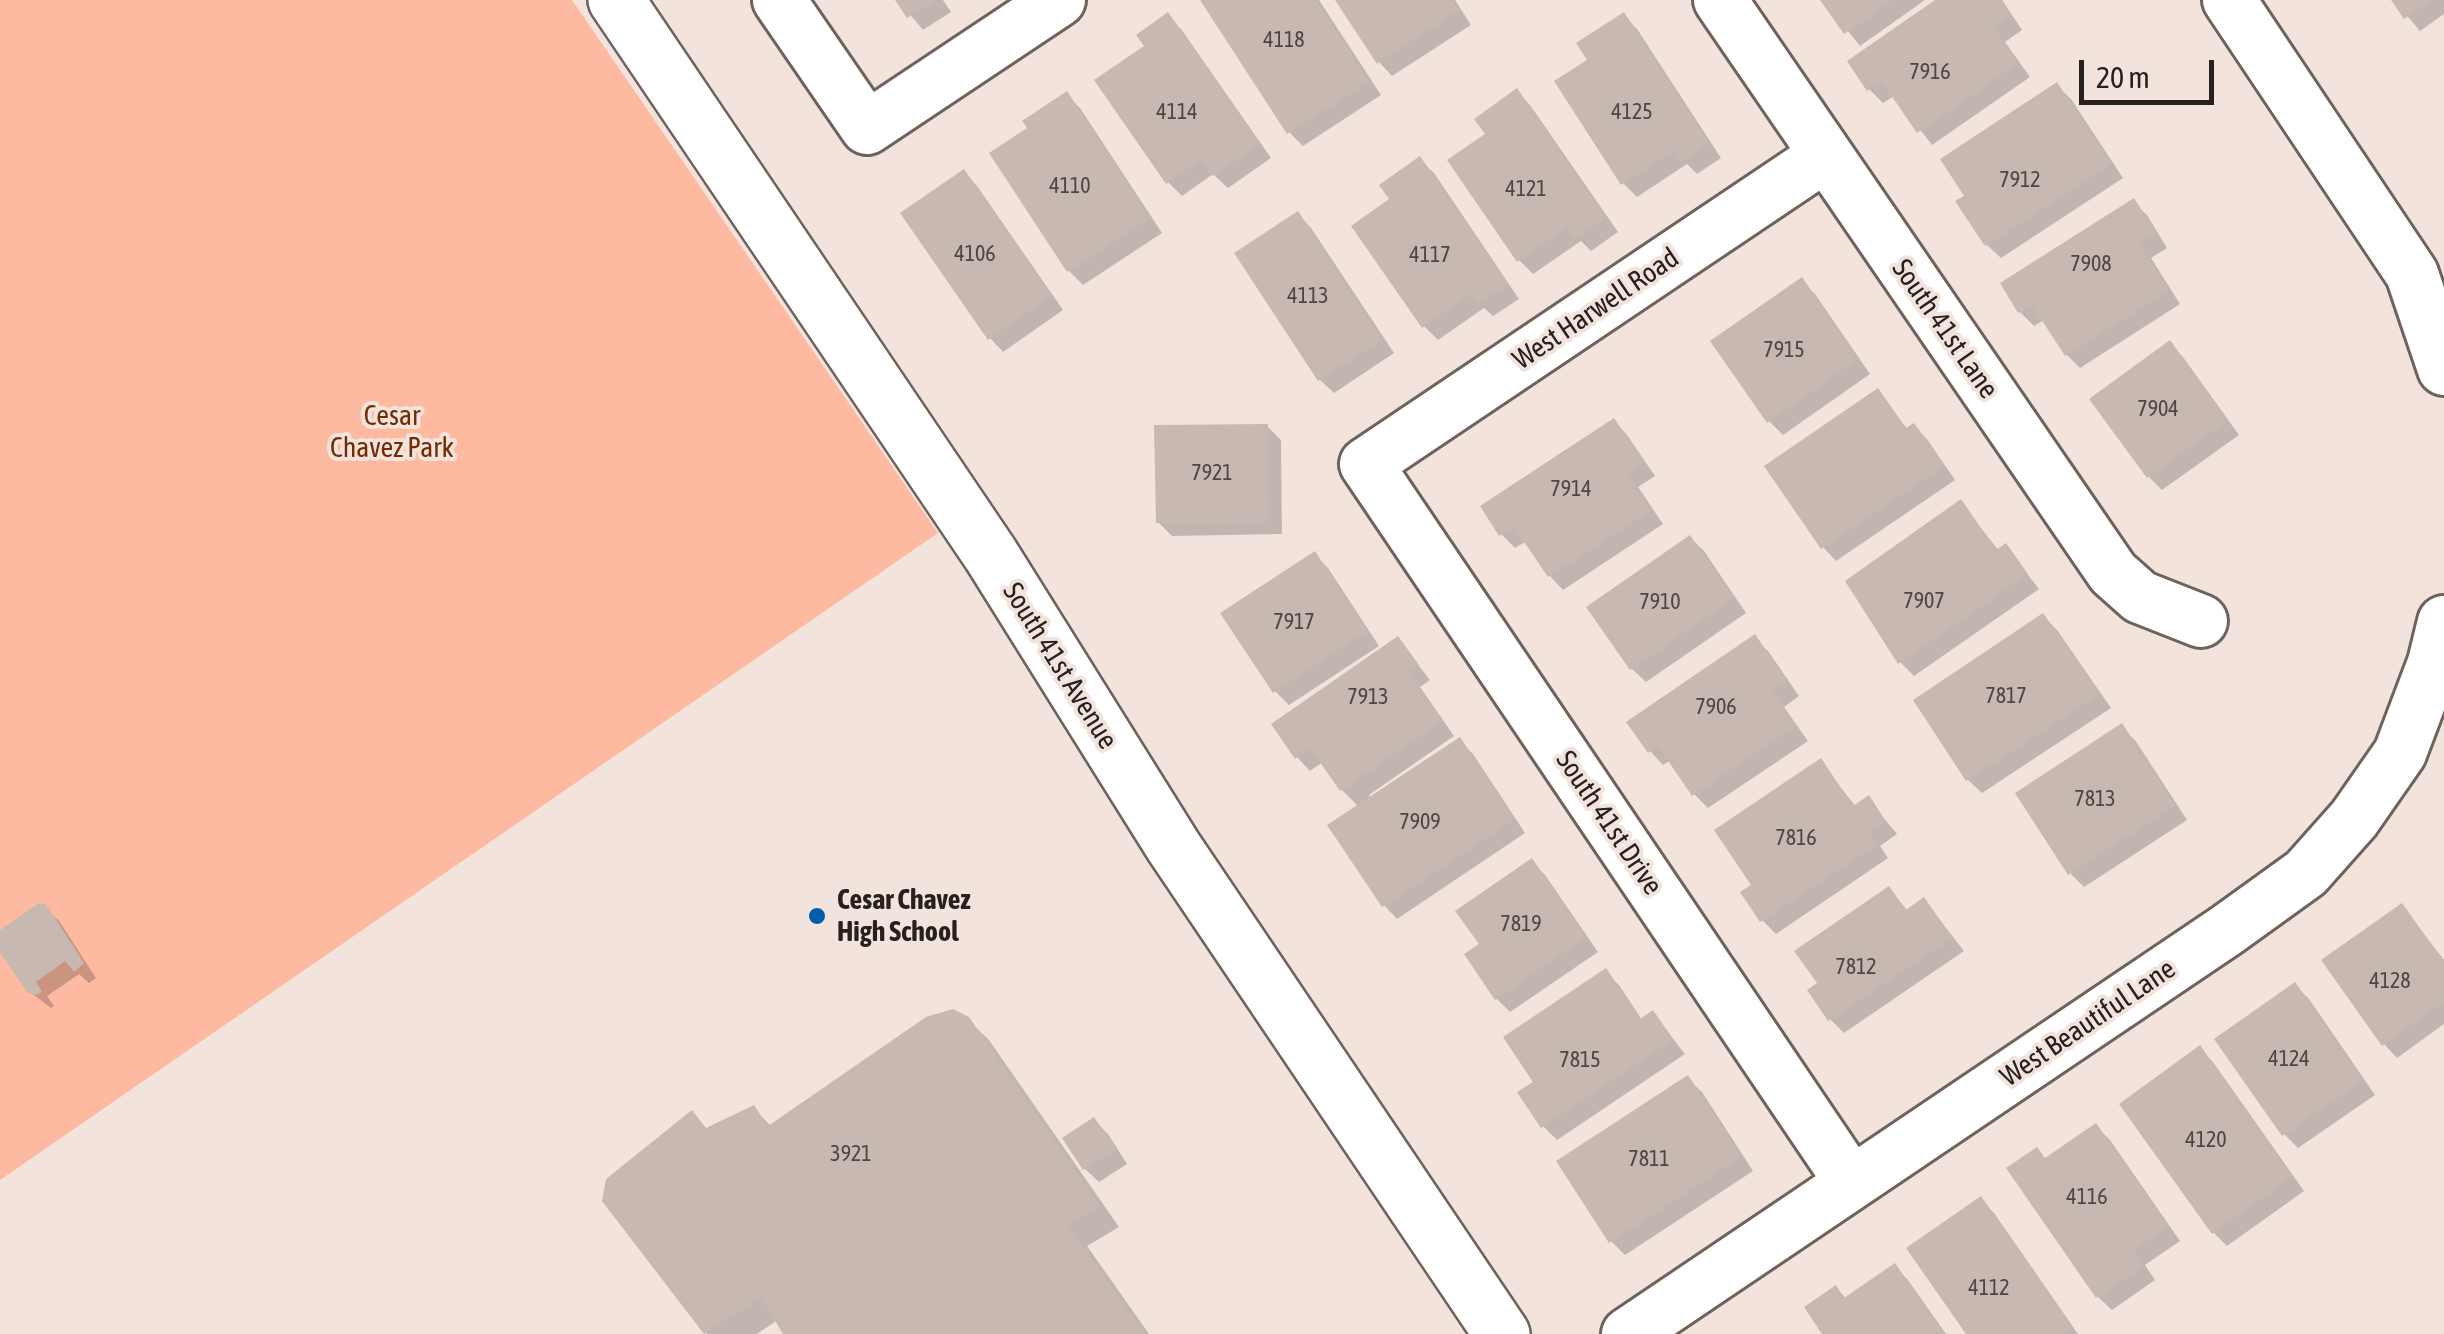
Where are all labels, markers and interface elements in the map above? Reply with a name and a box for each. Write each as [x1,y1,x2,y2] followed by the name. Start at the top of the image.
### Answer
[1263,27,1305,53] house number: 4118
[2084,40,2219,102] scale bar
[1909,59,1951,85] house number: 7916
[2096,60,2150,94] text: 20 m
[1156,99,1198,125] house number: 4114
[1611,99,1653,125] house number: 4125
[1999,167,2041,193] house number: 7912
[1049,173,1091,199] house number: 4110
[1505,176,1547,202] house number: 4121
[954,241,996,267] house number: 4106
[1507,241,1685,377] street label: West Harwell Road
[1409,242,1451,268] house number: 4117
[2070,251,2112,277] house number: 7908
[1885,253,2005,405] street label: South 41st Lane
[1287,283,1329,309] house number: 4113
[1763,337,1805,363] house number: 7915
[2137,396,2179,422] house number: 7904
[330,399,454,465] park label: Cesar Chavez Park
[1191,460,1233,486] house number: 7921
[1550,476,1592,502] house number: 7914
[996,577,1124,755] street label: South 41st Avenue
[1903,588,1945,614] house number: 7907
[1639,589,1681,615] house number: 7910
[1273,609,1315,635] house number: 7917
[1985,683,2027,709] house number: 7817
[1347,684,1389,710] house number: 7913
[1695,694,1737,720] house number: 7906
[1549,745,1669,901] street label: South 41st Drive
[2074,786,2116,812] house number: 7813
[1399,809,1441,835] house number: 7909
[1775,825,1817,851] house number: 7816
[837,883,971,949] place label: Cesar Chavez High School
[806,905,828,927] marker: Cesar Chavez High School
[1500,911,1542,937] house number: 7819
[1994,952,2182,1094] street label: West Beautiful Lane
[1835,954,1877,980] house number: 7812
[2369,968,2411,994] house number: 4128
[2268,1046,2310,1072] house number: 4124
[1559,1047,1601,1073] house number: 7815
[2185,1127,2227,1153] house number: 4120
[830,1141,872,1167] house number: 3921
[1628,1146,1670,1172] house number: 7811
[2066,1184,2108,1210] house number: 4116
[1968,1275,2010,1301] house number: 4112

